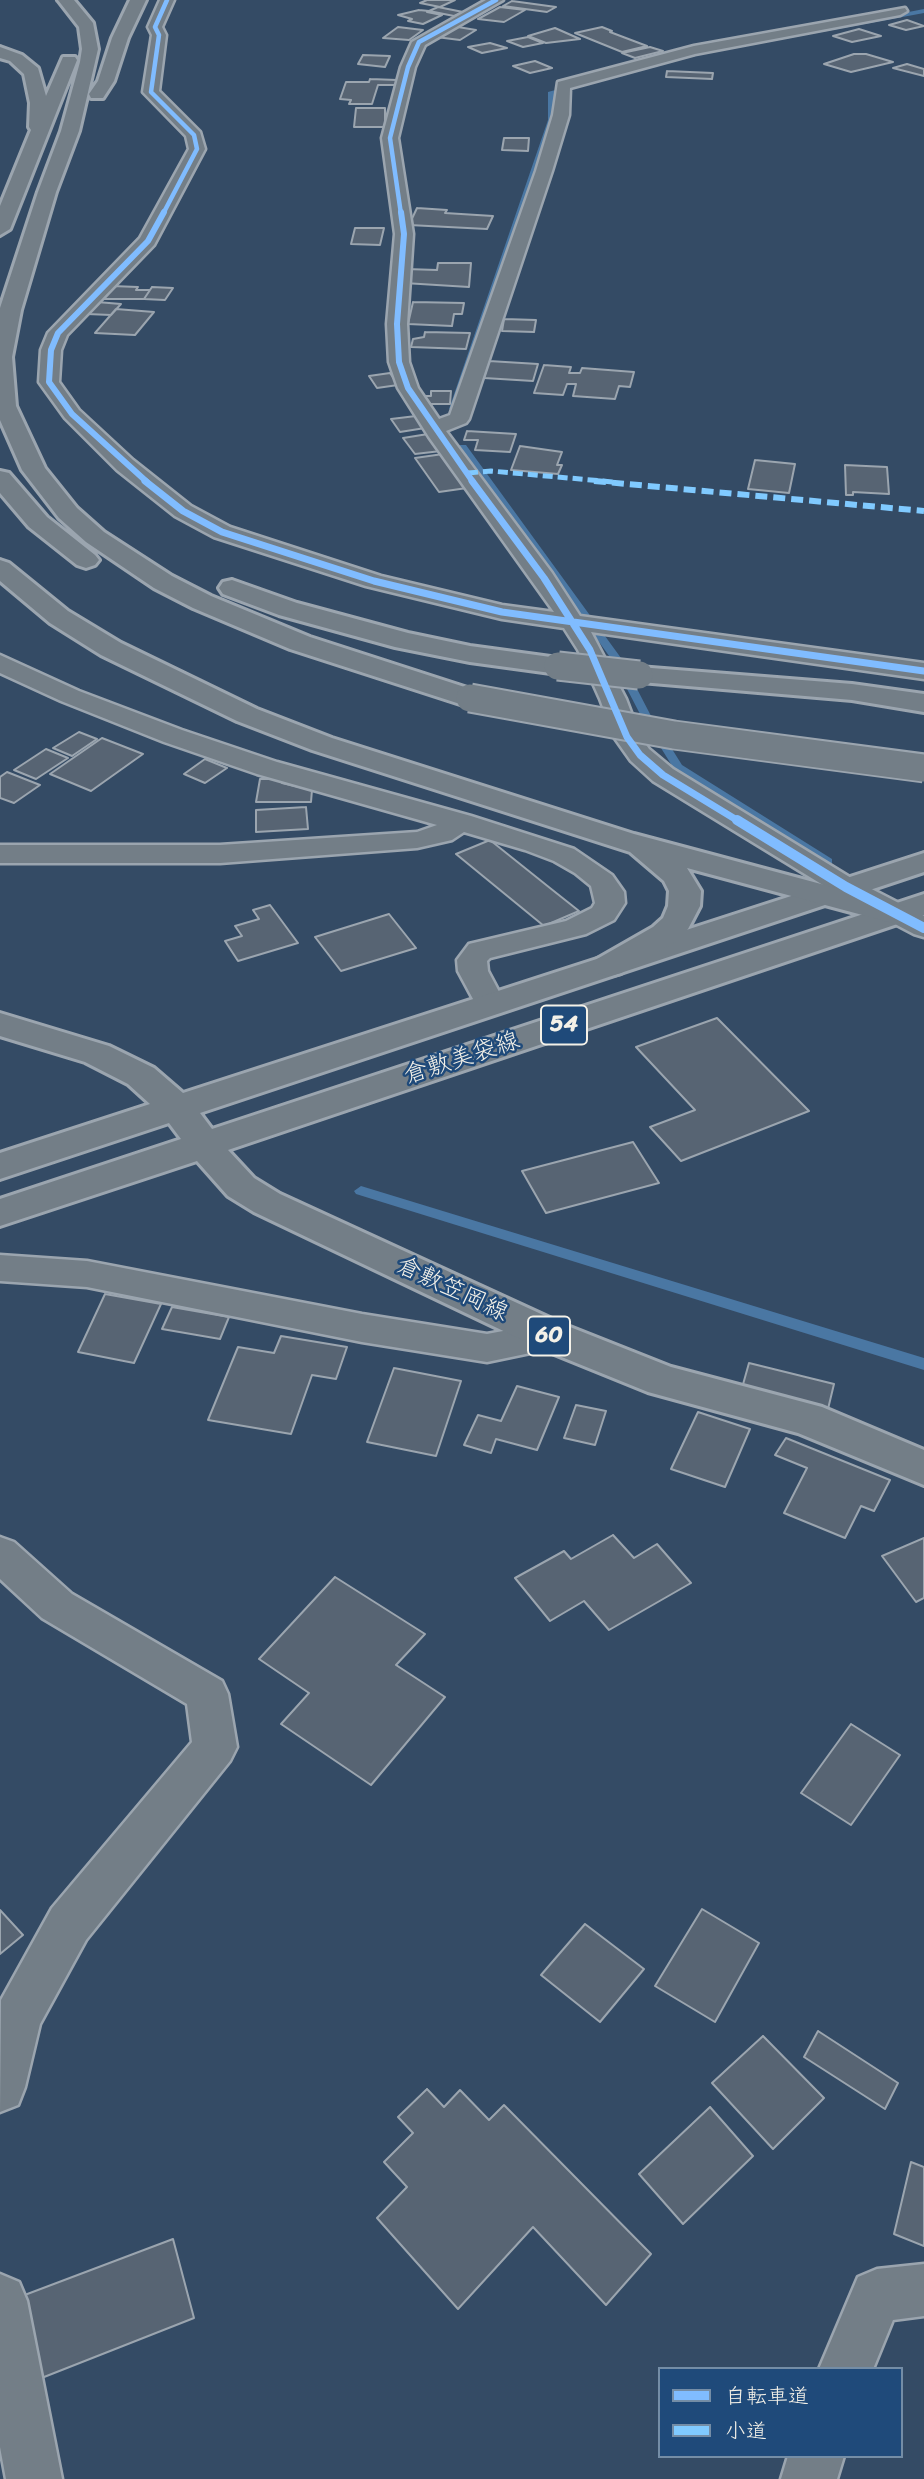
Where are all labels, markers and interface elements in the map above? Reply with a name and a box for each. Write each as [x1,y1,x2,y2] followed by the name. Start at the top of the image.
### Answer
[541,1006,587,1044] road number: 54
[400,1027,524,1091] street label: 倉敷美袋線
[392,1252,512,1328] street label: 倉敷笠岡線
[528,1316,570,1356] road number: 60
[658,2367,903,2458] legend
[725,2377,809,2415] text: 自転車道
[725,2412,767,2450] text: 小道

